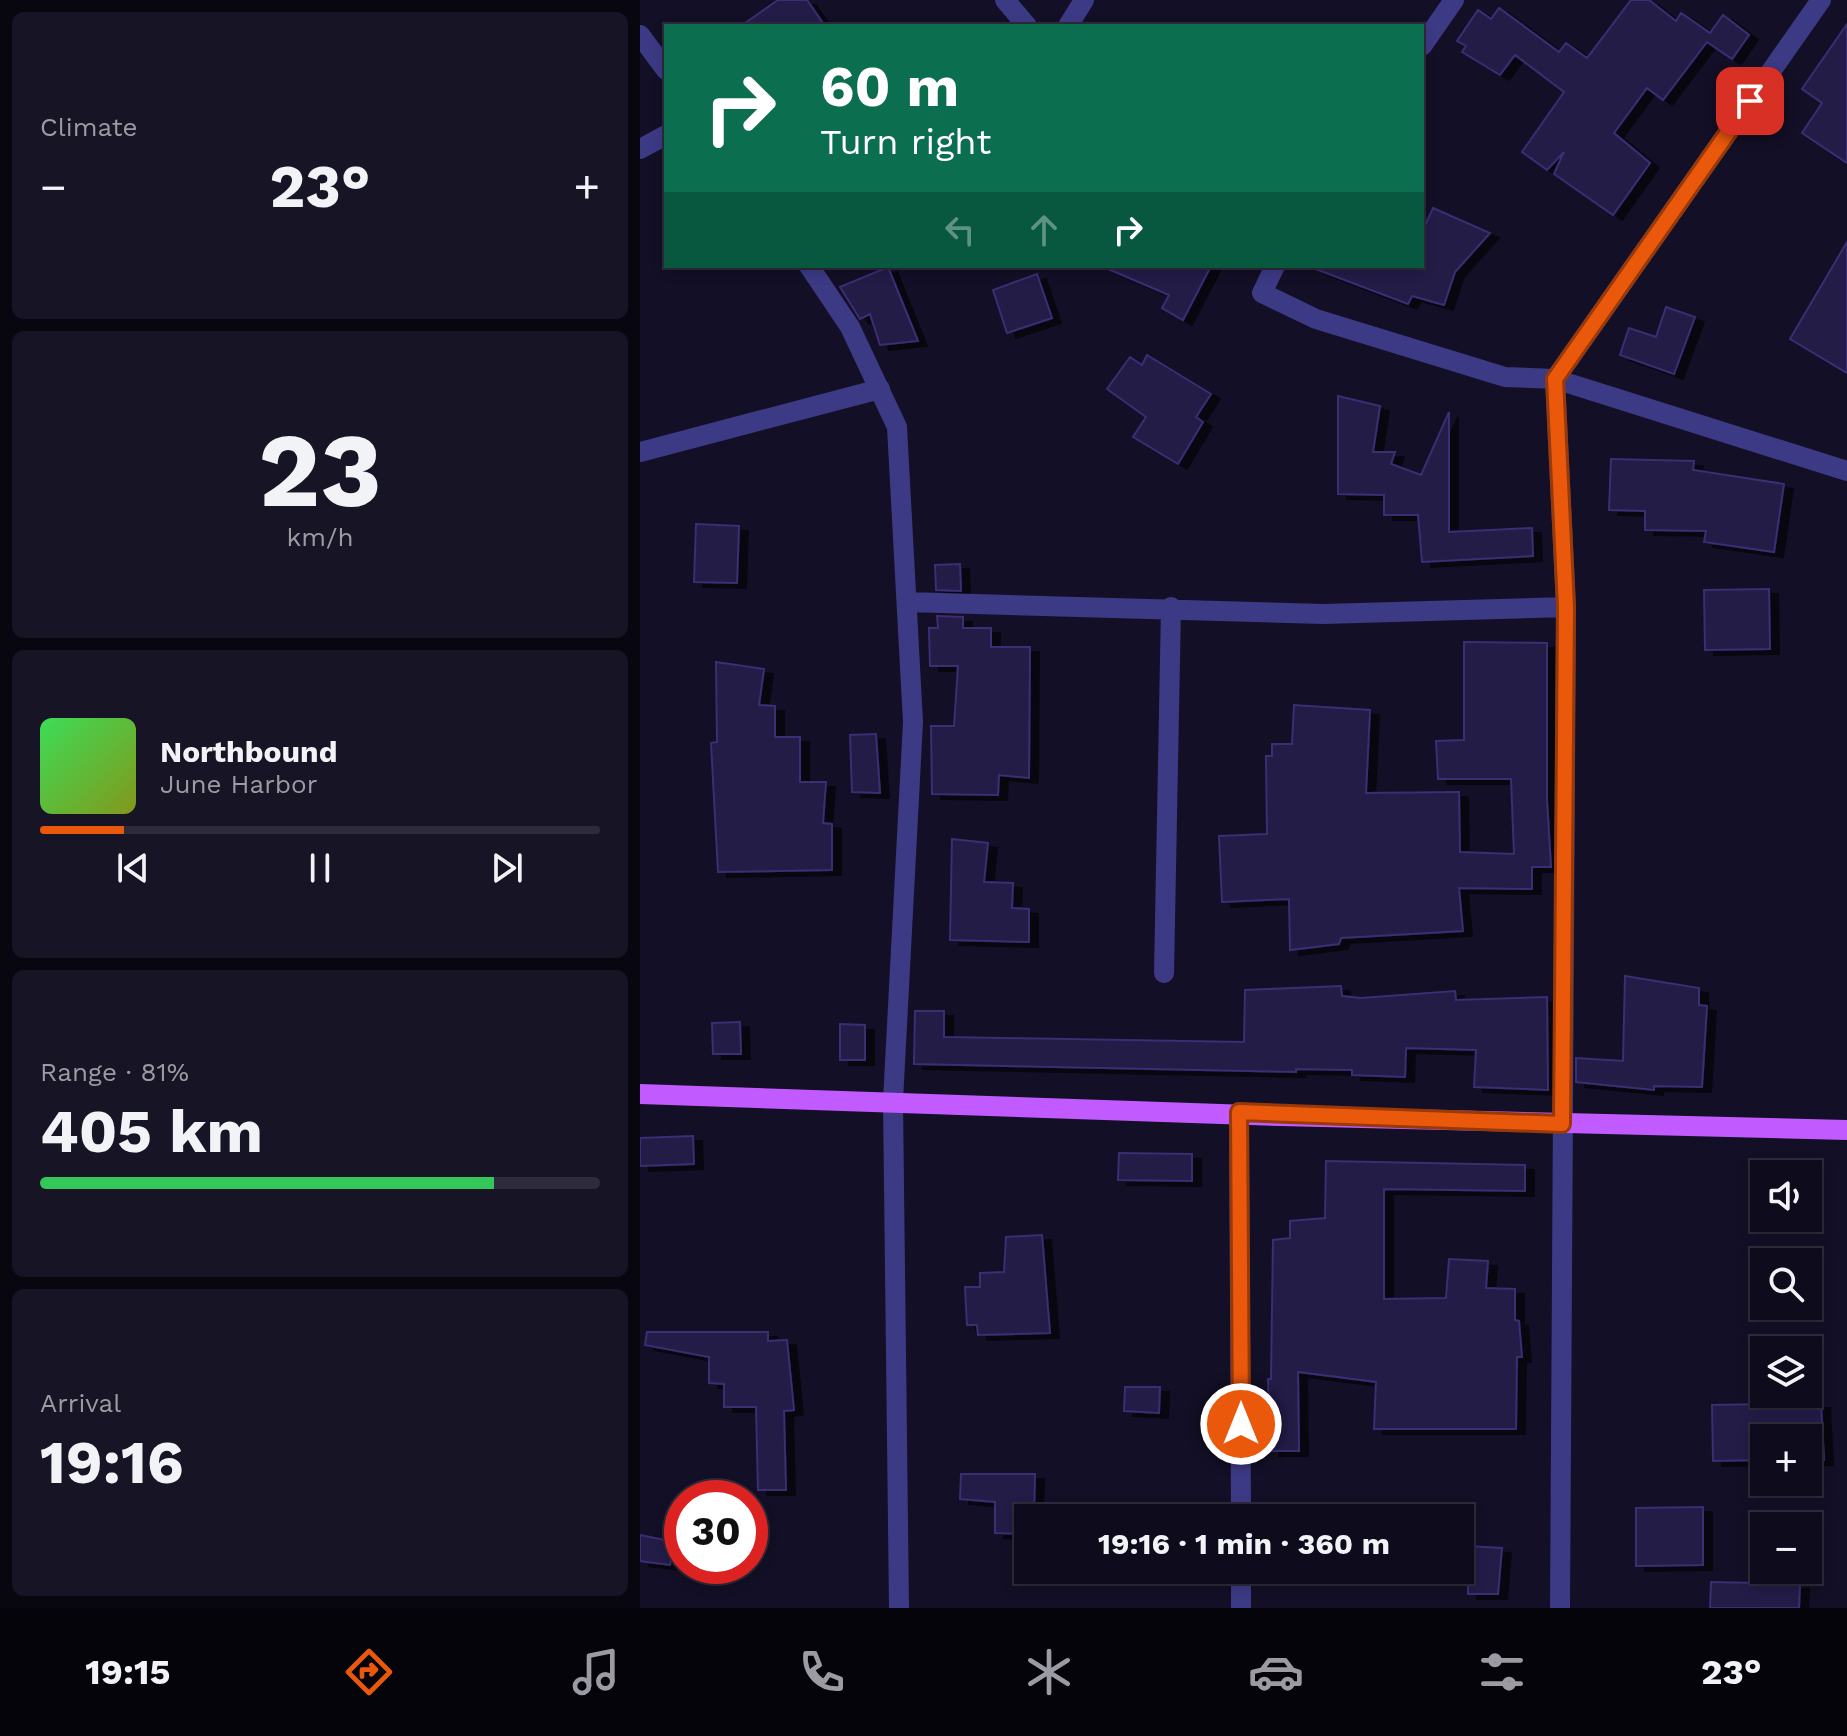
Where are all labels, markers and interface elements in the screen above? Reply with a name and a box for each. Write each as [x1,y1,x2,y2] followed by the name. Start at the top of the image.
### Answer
[820,54,959,120] text: 60 m
[688,56,792,160] icon: right
[1716,67,1784,135] pin
[1728,79,1772,123] icon: arrive
[40,112,138,142] text: Climate
[820,121,991,163] text: Turn right
[269,151,371,222] text: 23°
[40,161,67,213] text: −
[573,161,600,213] text: +
[938,208,982,252] icon: left
[1022,208,1066,252] icon: ahead
[1106,208,1150,252] icon: right
[258,409,382,531] text: 23
[287,522,353,552] text: km/h
[160,734,337,769] text: Northbound
[160,769,317,799] text: June Harbor
[111,846,155,890] icon: previous
[298,846,342,890] icon: pause
[485,846,529,890] icon: next
[40,1057,189,1087] text: Range · 81%
[40,1096,263,1167] text: 405 km
[1750,1160,1822,1584] map controls
[1750,1160,1822,1232] button: sound
[1750,1248,1822,1320] button: search
[1750,1336,1822,1408] button: layers
[1199,1382,1283,1466] position arrow
[40,1388,121,1418] text: Arrival
[1750,1424,1822,1496] button: +
[40,1427,184,1498] text: 19:16
[664,1480,768,1584] speed limit sign: 30
[1750,1512,1822,1584] button: −
[1098,1526,1390,1561] text: 19:16 · 1 min · 360 m
[341,1644,397,1700] icon: directions
[568,1644,624,1700] icon: music
[794,1644,850,1700] icon: phone
[1021,1644,1077,1700] icon: climate
[1248,1644,1304,1700] icon: car
[1474,1644,1530,1700] icon: filters
[85,1651,170,1693] text: 19:15
[1701,1651,1762,1693] text: 23°

